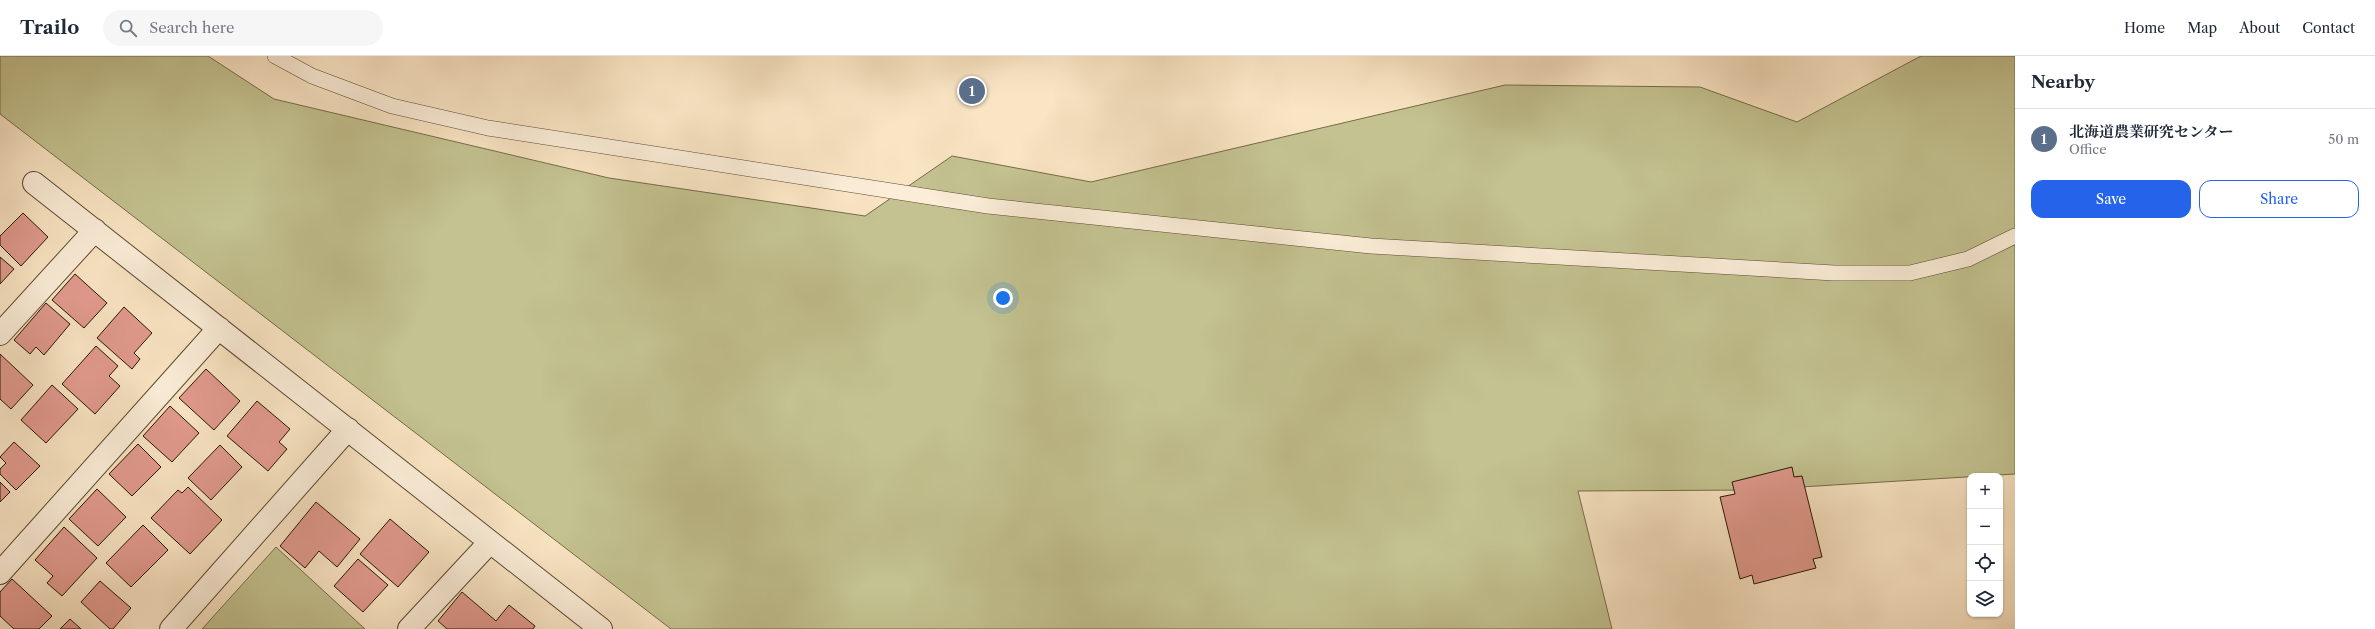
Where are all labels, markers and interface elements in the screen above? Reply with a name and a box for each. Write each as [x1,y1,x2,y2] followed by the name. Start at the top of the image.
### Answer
[103,10,383,46] search box
[20,16,79,39] text: Trailo
[117,17,139,39] icon: search
[149,18,234,37] text: Search here
[2124,19,2165,37] text: Home
[2187,19,2217,37] text: Map
[2239,19,2280,37] text: About
[2302,19,2355,37] text: Contact
[2031,72,2095,92] text: Nearby
[959,76,985,106] pin: 1
[2069,122,2233,141] text: 北海道農業研究センター
[2041,131,2047,147] text: 1
[2328,131,2359,147] text: 50 m
[2069,141,2106,157] text: Office
[2031,180,2191,218] button: Save
[2199,180,2359,218] button: Share
[993,288,1013,308] your location
[1967,473,2003,617] map controls
[1967,473,2003,509] button: +
[1967,509,2003,545] button: −
[1967,545,2003,581] button: locate
[1967,581,2003,617] button: layers

